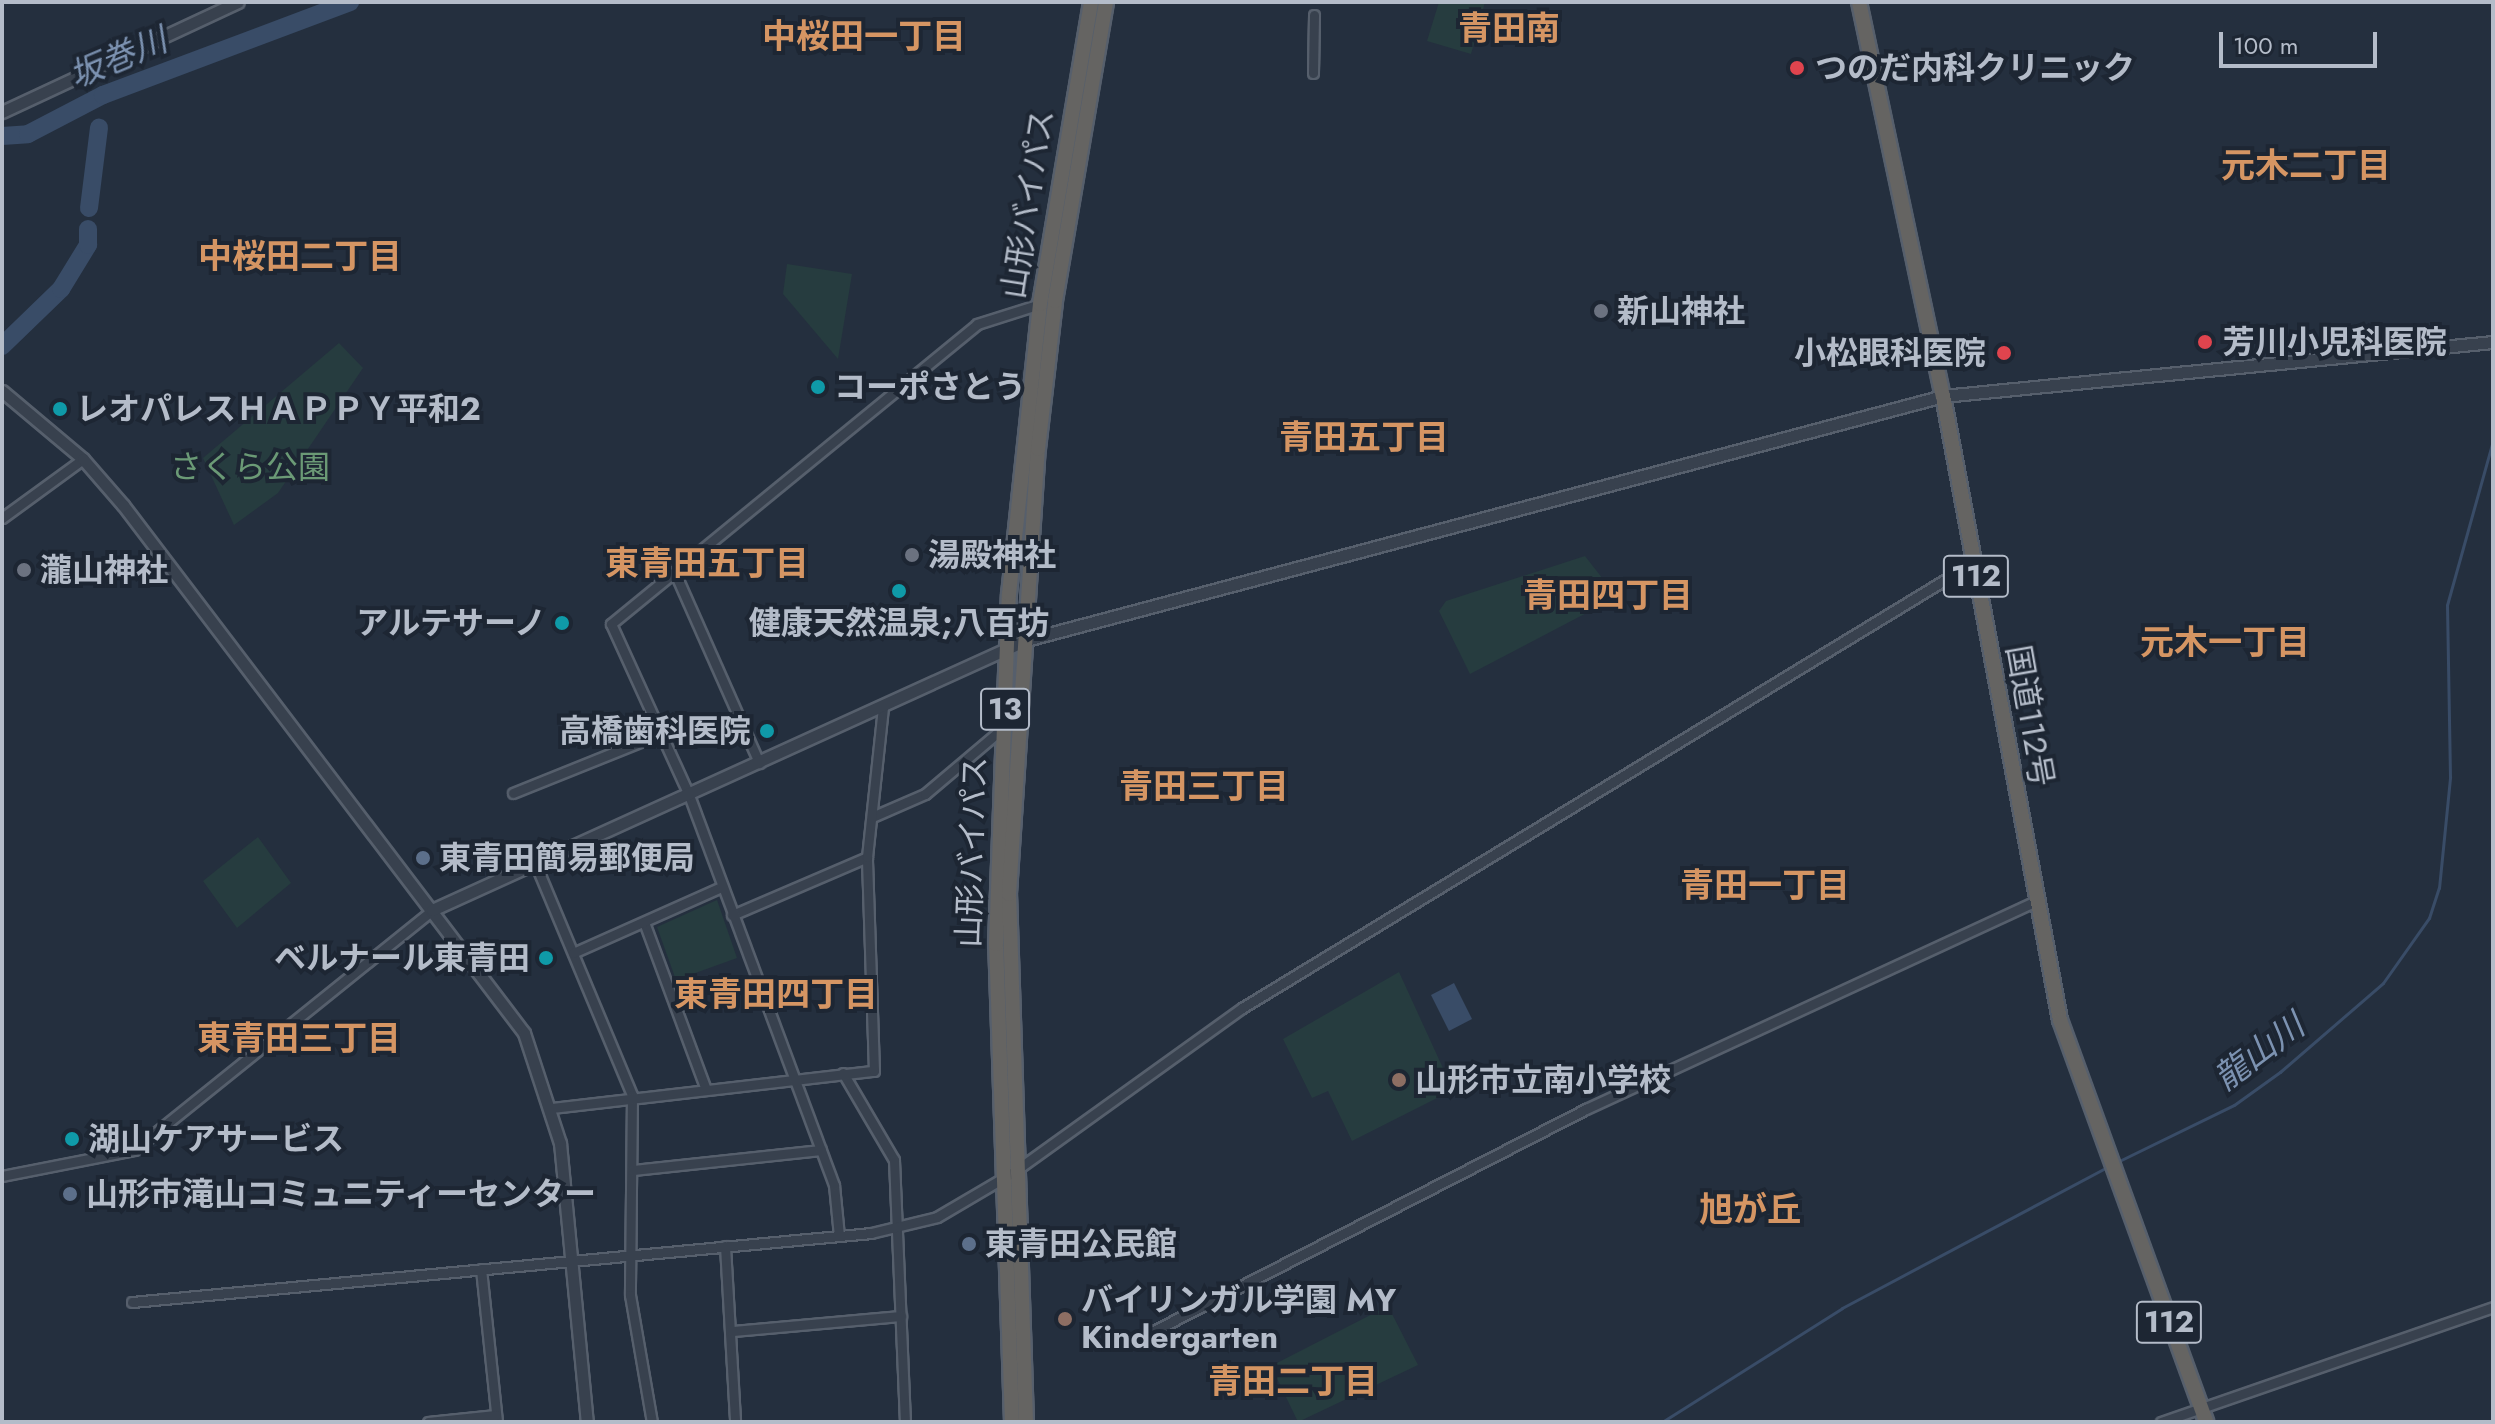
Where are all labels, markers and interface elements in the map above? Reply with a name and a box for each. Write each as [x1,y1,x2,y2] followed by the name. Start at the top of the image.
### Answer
[1458,9,1560,49] district label: 青田南
[2223,16,2381,66] scale bar
[762,17,966,57] district label: 中桜田一丁目
[63,19,173,97] water label: 坂巻川
[2233,28,2299,63] text: 100 m
[1815,49,2135,87] place label: つのだ内科クリニック
[1786,57,1808,79] marker: つのだ内科クリニック
[994,106,1062,302] street label: 山形バイパス
[2221,146,2391,186] district label: 元木二丁目
[198,237,402,277] district label: 中桜田二丁目
[1617,292,1745,330] place label: 新山神社
[1592,302,1610,320] marker: 新山神社
[2223,323,2447,361] place label: 芳川小児科医院
[2194,331,2216,353] marker: 芳川小児科医院
[1794,334,1986,372] place label: 小松眼科医院
[1993,342,2015,364] marker: 小松眼科医院
[834,368,1026,406] place label: コーポさとう
[809,378,827,396] marker: コーポさとう
[76,390,480,428] place label: レオパレスＨＡＰＰＹ平和２
[51,400,69,418] marker: レオパレスＨＡＰＰＹ平和２
[1279,418,1449,458] district label: 青田五丁目
[170,448,330,486] park label: さくら公園
[928,536,1056,574] place label: 湯殿神社
[605,544,809,584] district label: 東青田五丁目
[903,546,921,564] marker: 湯殿神社
[1942,550,2010,602] road number: 112
[40,551,168,589] place label: 瀧山神社
[15,561,33,579] marker: 瀧山神社
[1523,576,1693,616] district label: 青田四丁目
[890,582,908,600] marker: 健康天然温泉;八百坊
[354,604,546,642] place label: アルテサーノ
[749,604,1049,642] place label: 健康天然温泉;八百坊
[553,614,571,632] marker: アルテサーノ
[2140,623,2310,663] district label: 元木一丁目
[1999,642,2061,790] street label: 国道112号
[979,683,1031,735] road number: 13
[559,712,751,750] place label: 高橋歯科医院
[758,722,776,740] marker: 高橋歯科医院
[949,755,995,949] street label: 山形バイパス
[1119,767,1289,807] district label: 青田三丁目
[439,839,695,877] place label: 東青田簡易郵便局
[414,849,432,867] marker: 東青田簡易郵便局
[1680,866,1850,906] district label: 青田一丁目
[274,939,530,977] place label: ベルナール東青田
[537,949,555,967] marker: ベルナール東青田
[674,975,878,1015] district label: 東青田四丁目
[2206,1005,2312,1099] water label: 龍山川
[197,1019,401,1059] district label: 東青田三丁目
[1415,1061,1671,1099] place label: 山形市立南小学校
[1390,1071,1408,1089] marker: 山形市立南小学校
[88,1120,344,1158] place label: 湖山ケアサービス
[63,1130,81,1148] marker: 湖山ケアサービス
[86,1175,598,1213] place label: 山形市滝山コミュニティーセンター
[61,1185,79,1203] marker: 山形市滝山コミュニティーセンター
[1699,1190,1801,1230] district label: 旭が丘
[985,1225,1177,1263] place label: 東青田公民館
[960,1235,978,1253] marker: 東青田公民館
[1081,1282,1396,1357] place label: バイリンガル学園 MY Kindergarten
[2135,1296,2203,1348] road number: 112
[1056,1310,1074,1328] marker: バイリンガル学園 MY Kindergarten
[1208,1362,1378,1402] district label: 青田二丁目

